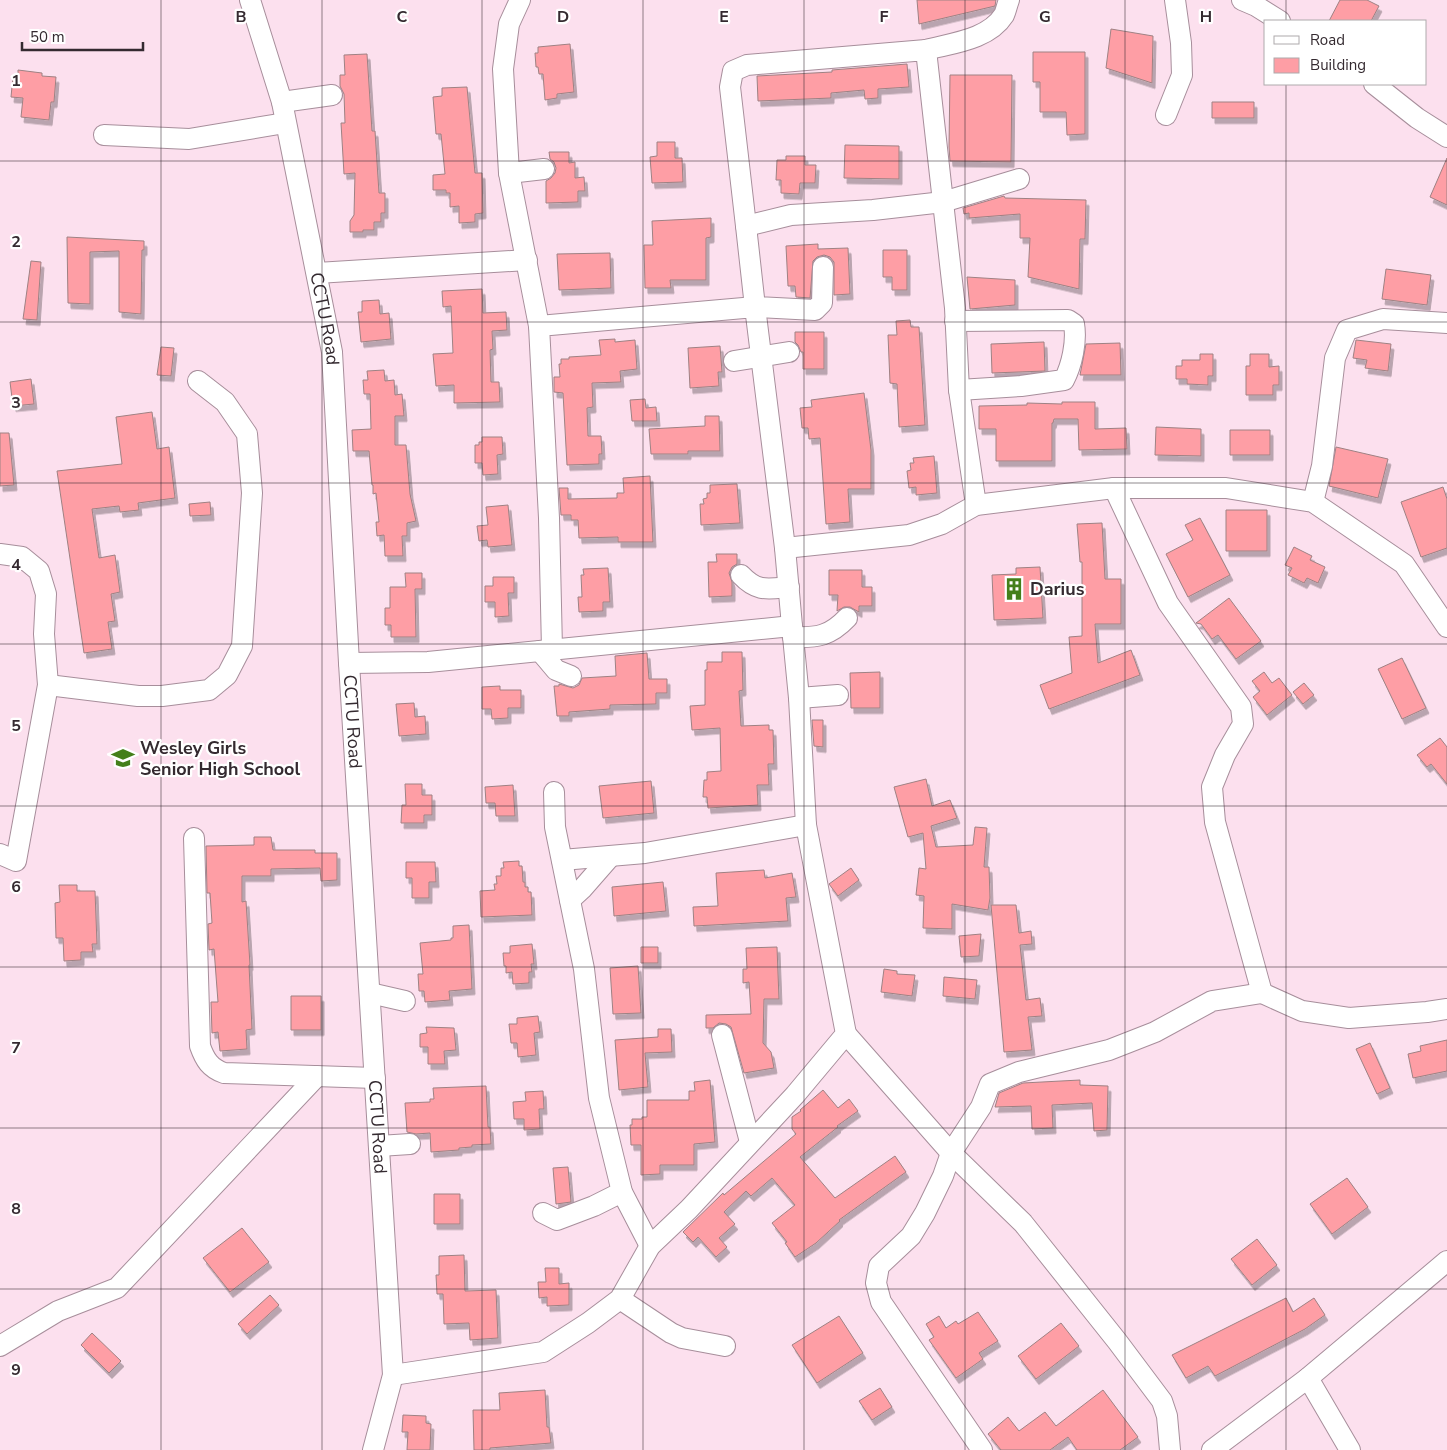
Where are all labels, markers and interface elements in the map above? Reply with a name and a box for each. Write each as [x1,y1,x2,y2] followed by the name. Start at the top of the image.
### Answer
[235,6,247,28] text: B
[397,6,408,28] text: C
[557,6,569,28] text: D
[719,6,729,28] text: E
[880,6,889,28] text: F
[1039,6,1051,28] text: G
[1200,6,1212,28] text: H
[22,20,144,52] scale bar
[1264,20,1427,85] legend
[30,27,65,47] text: 50 m
[1310,30,1345,50] text: Road
[1310,55,1366,75] text: Building
[11,70,21,92] text: 1
[11,231,21,253] text: 2
[304,270,345,366] street label: CCTU Road
[11,392,21,414] text: 3
[11,554,21,576] text: 4
[1001,576,1027,602] building icon: Darius
[1030,577,1085,601] place label: Darius
[338,674,368,769] street label: CCTU Road
[11,715,21,737] text: 5
[140,736,300,781] place label: Wesley Girls Senior High School
[110,745,136,771] school or university icon: Wesley Girls Senior High School
[11,876,21,898] text: 6
[11,1037,21,1059] text: 7
[363,1079,393,1175] street label: CCTU Road
[11,1198,21,1220] text: 8
[11,1359,21,1381] text: 9

